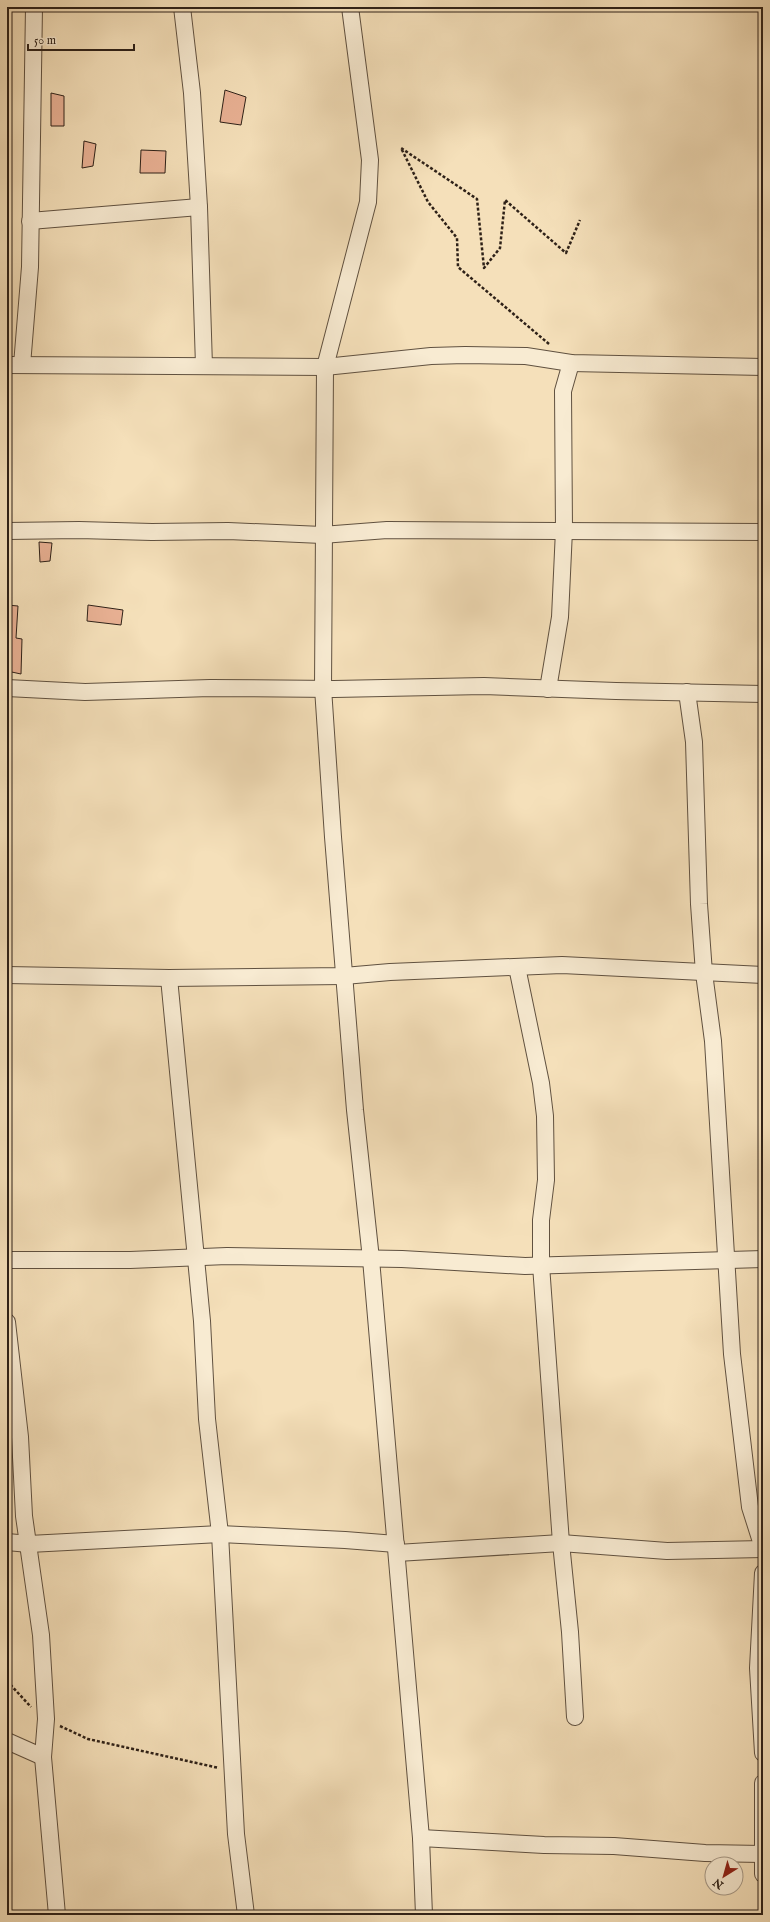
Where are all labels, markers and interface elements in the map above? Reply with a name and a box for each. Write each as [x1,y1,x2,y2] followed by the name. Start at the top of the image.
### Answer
[28,26,134,52] scale bar
[34,33,56,48] text: 50 m
[704,1856,744,1896] north arrow
[710,1874,727,1892] text: N

